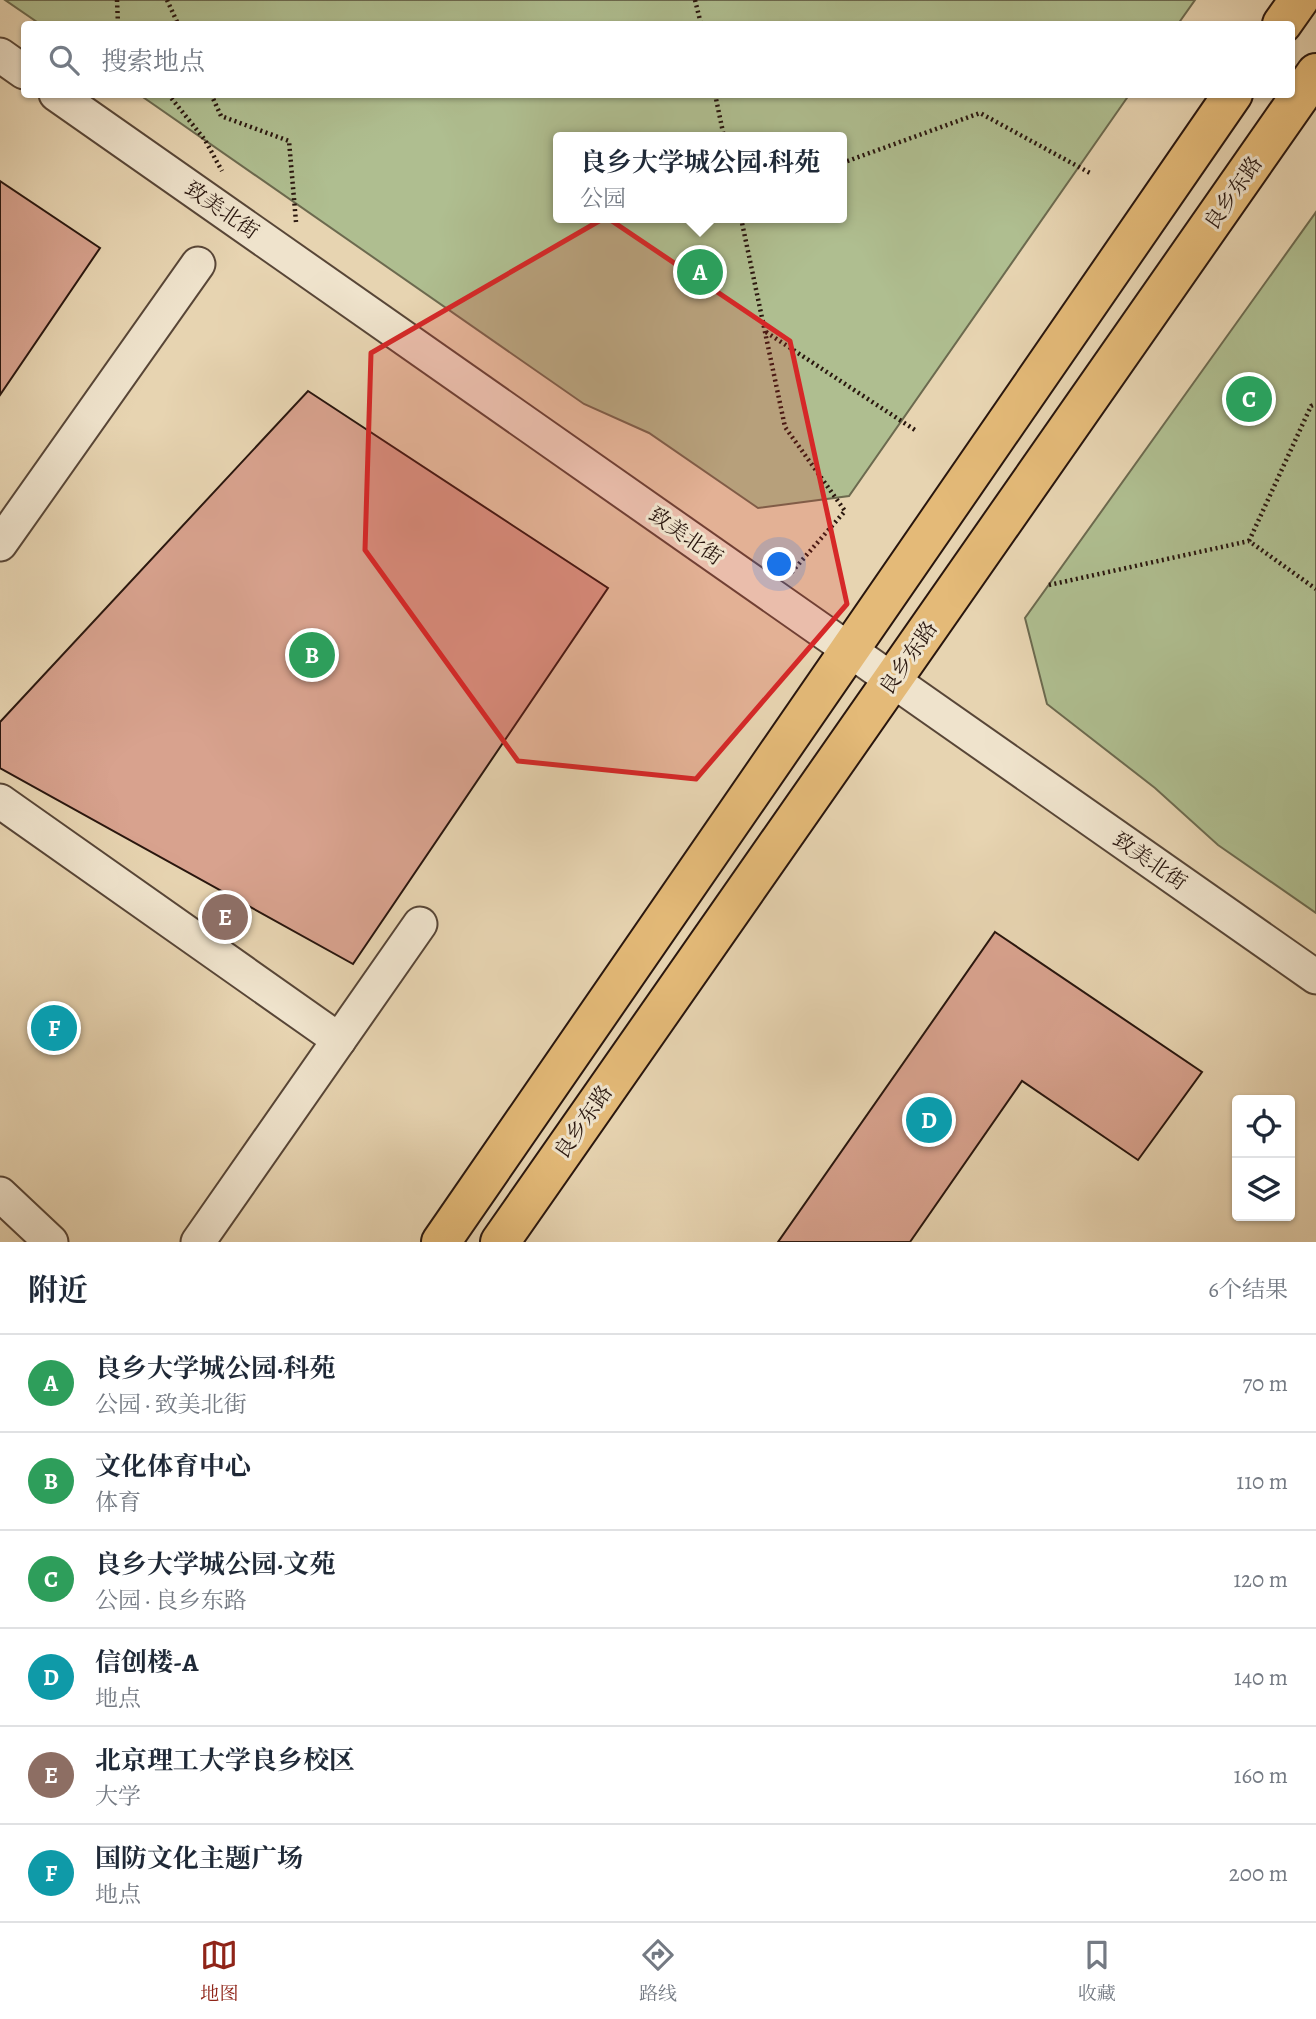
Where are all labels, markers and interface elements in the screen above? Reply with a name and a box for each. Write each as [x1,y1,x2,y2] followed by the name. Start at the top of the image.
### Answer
[21,21,1295,98] search box
[45,41,83,79] icon: search
[101,44,205,79] text: 搜索地点
[553,132,847,223] popup
[580,145,820,180] text: 良乡大学城公园·科苑
[1197,151,1269,235] street label: 良乡东路
[180,174,264,246] street label: 致美北街
[580,183,626,214] text: 公园
[677,246,723,298] pin: A
[1226,373,1272,425] pin: C
[644,500,728,572] street label: 致美北街
[762,547,796,581] your location
[872,616,944,700] street label: 良乡东路
[289,629,335,681] pin: B
[1108,825,1192,897] street label: 致美北街
[202,891,248,943] pin: E
[31,1002,77,1054] pin: F
[547,1080,619,1164] street label: 良乡东路
[906,1094,952,1146] pin: D
[1232,1095,1295,1221] map controls
[1232,1095,1295,1158] button: locate
[1232,1158,1295,1221] button: layers
[28,1270,88,1310] text: 附近
[1208,1274,1288,1305] text: 6个结果
[95,1351,335,1386] text: 良乡大学城公园·科苑
[44,1368,58,1399] text: A
[1242,1368,1288,1399] text: 70 m
[95,1389,247,1420] text: 公园 · 致美北街
[95,1449,251,1484] text: 文化体育中心
[44,1466,58,1497] text: B
[1236,1466,1288,1497] text: 110 m
[95,1487,141,1518] text: 体育
[95,1547,335,1582] text: 良乡大学城公园·文苑
[44,1564,58,1595] text: C
[1233,1564,1288,1595] text: 120 m
[95,1585,247,1616] text: 公园 · 良乡东路
[95,1645,198,1680] text: 信创楼-A
[43,1662,59,1693] text: D
[1234,1662,1288,1693] text: 140 m
[95,1683,141,1714] text: 地点
[95,1743,355,1778] text: 北京理工大学良乡校区
[44,1760,58,1791] text: E
[1234,1760,1288,1791] text: 160 m
[95,1781,141,1812] text: 大学
[95,1841,303,1876] text: 国防文化主题广场
[45,1858,57,1889] text: F
[1229,1858,1288,1889] text: 200 m
[95,1879,141,1910] text: 地点
[200,1936,238,2007] tab: 地图
[639,1936,677,2007] tab: 路线
[1078,1936,1116,2007] tab: 收藏

